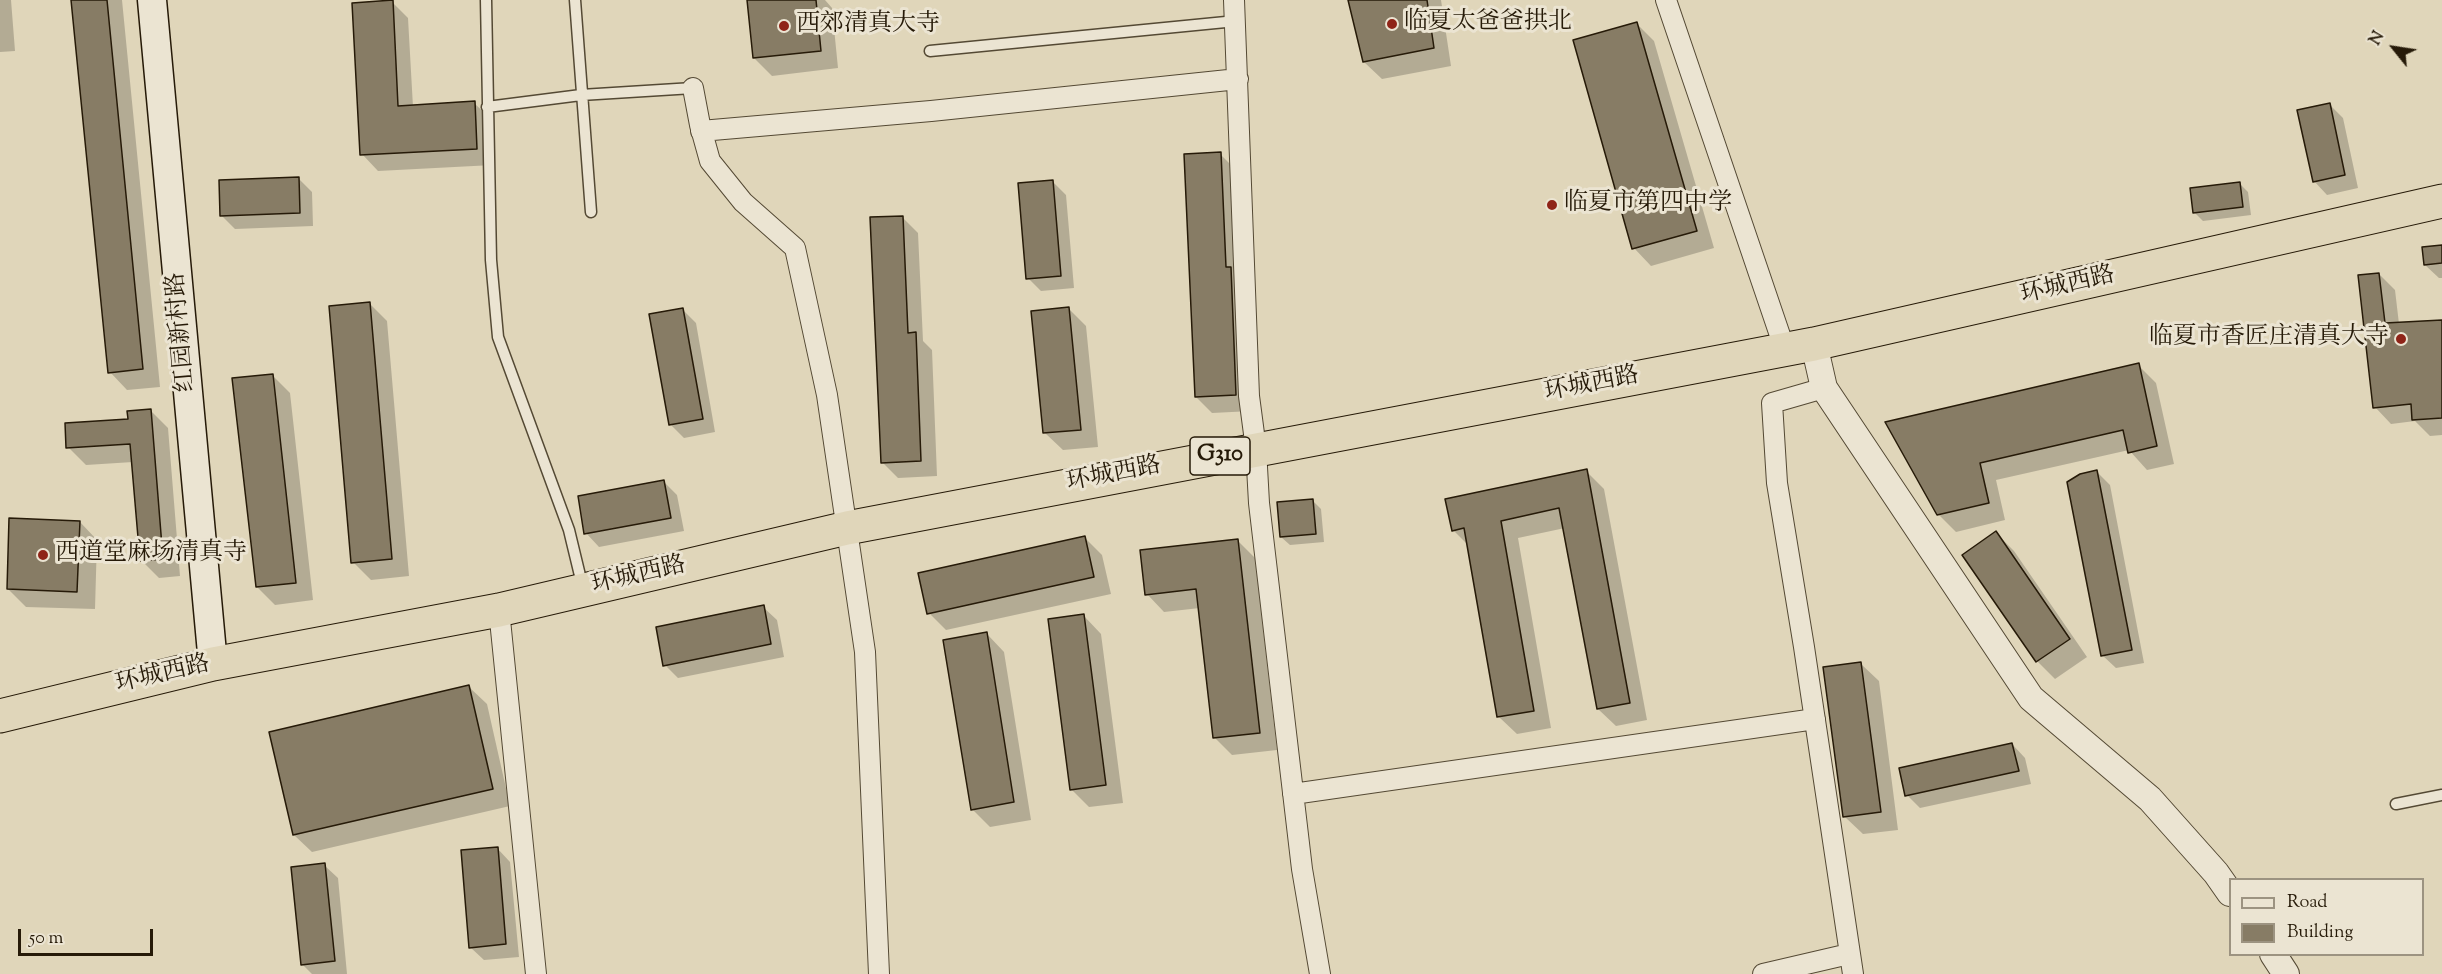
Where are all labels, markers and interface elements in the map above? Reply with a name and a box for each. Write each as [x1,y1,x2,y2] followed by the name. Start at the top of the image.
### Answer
[1404,10,1572,38] place label: 临夏太爸爸拱北
[796,12,940,40] place label: 西郊清真大寺
[1385,17,1399,31] marker: 临夏太爸爸拱北
[2364,18,2424,78] north arrow
[777,19,791,33] marker: 西郊清真大寺
[2365,27,2391,50] text: N
[1564,191,1732,219] place label: 临夏市第四中学
[1545,198,1559,212] marker: 临夏市第四中学
[2018,262,2118,312] street label: 环城西路
[163,271,203,393] street label: 红园新村路
[2149,325,2389,353] place label: 临夏市香匠庄清真大寺
[2394,332,2408,346] marker: 临夏市香匠庄清真大寺
[1542,363,1642,409] street label: 环城西路
[1190,437,1250,475] road number: G310
[1064,453,1164,499] street label: 环城西路
[55,541,247,569] place label: 西道堂麻场清真寺
[36,548,50,562] marker: 西道堂麻场清真寺
[589,552,689,602] street label: 环城西路
[113,651,213,701] street label: 环城西路
[2229,878,2424,956] legend
[2287,890,2327,916] text: Road
[21,917,156,955] scale bar
[2287,920,2353,946] text: Building
[29,926,63,952] text: 50 m

